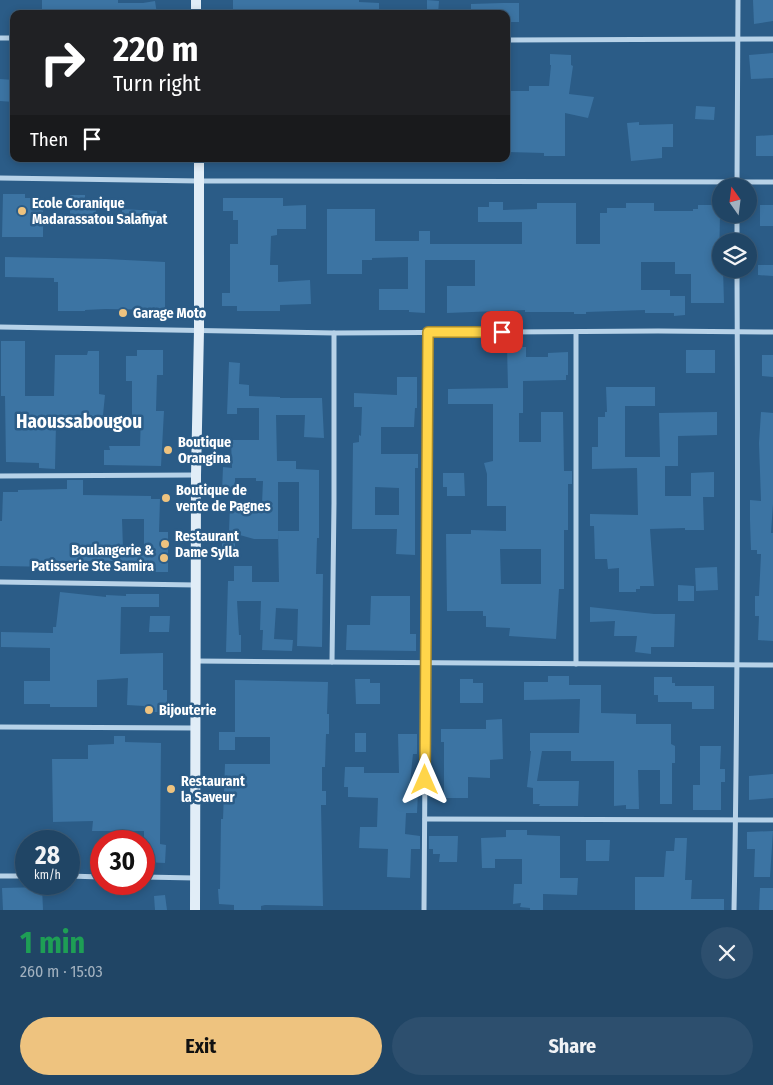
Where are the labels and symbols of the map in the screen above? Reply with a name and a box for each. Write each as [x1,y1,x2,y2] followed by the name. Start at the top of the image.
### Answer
[712,178,758,222] north arrow
[32,195,168,228] place label: Ecole Coranique Madarassatou Salafiyat
[16,205,28,217] marker: Ecole Coranique Madarassatou Salafiyat
[133,305,207,322] place label: Garage Moto
[117,307,129,319] marker: Garage Moto
[481,311,523,353] pin
[16,410,142,433] district label: Haoussabougou
[178,434,231,467] place label: Boutique Orangina
[162,444,174,456] marker: Boutique Orangina
[175,482,271,515] place label: Boutique de vente de Pagnes
[160,492,172,504] marker: Boutique de vente de Pagnes
[175,528,240,561] place label: Restaurant Dame Sylla
[159,538,171,550] marker: Restaurant Dame Sylla
[31,542,154,575] place label: Boulangerie & Patisserie Ste Samira
[158,552,170,564] marker: Boulangerie & Patisserie Ste Samira
[159,702,216,719] place label: Bijouterie
[143,704,155,716] marker: Bijouterie
[398,753,450,805] position arrow
[181,773,246,806] place label: Restaurant la Saveur
[165,783,177,795] marker: Restaurant la Saveur
[90,830,155,895] speed limit sign: 30

